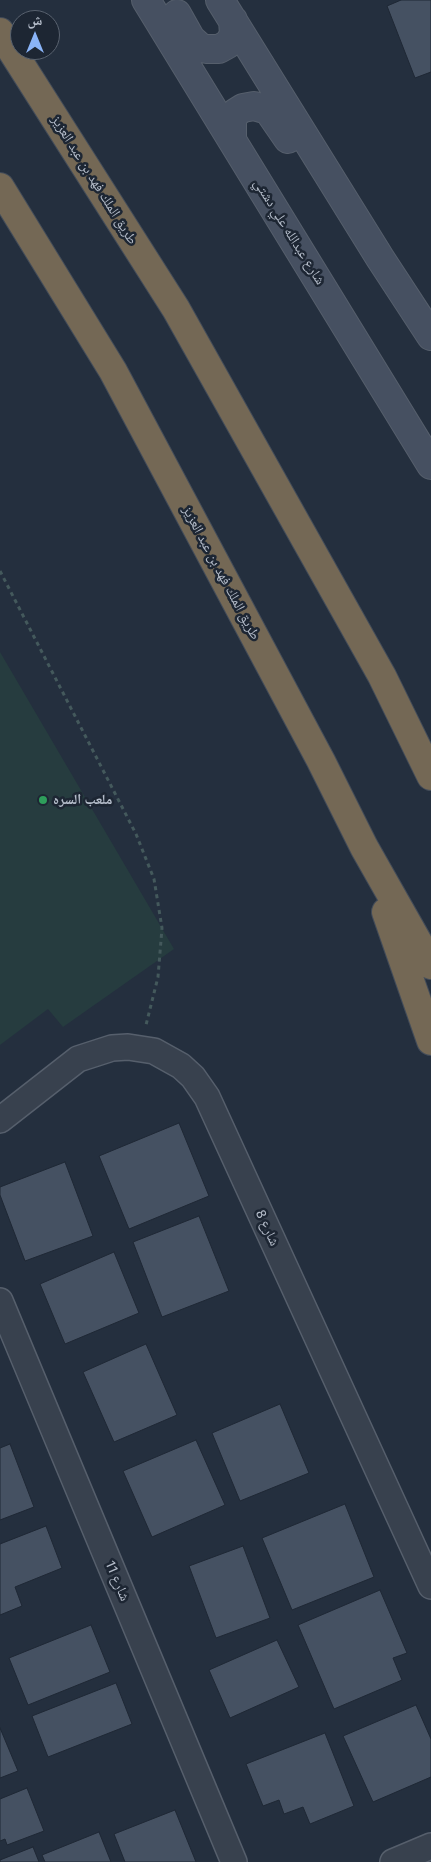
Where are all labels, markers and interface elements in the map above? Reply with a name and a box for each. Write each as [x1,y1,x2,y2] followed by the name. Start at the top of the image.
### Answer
[10,10,60,60] north arrow
[28,12,42,29] text: ش
[47,112,141,248] street label: طريق الملك فهد بن عبد العزيز
[250,176,328,288] street label: شارع عبدالله علي دشتي
[179,503,263,643] street label: طريق الملك فهد بن عبد العزيز
[53,792,112,808] place label: ملعب السره
[37,794,49,806] marker: ملعب السره
[251,1207,283,1249] street label: شارع 8
[101,1558,133,1604] street label: شارع 11

